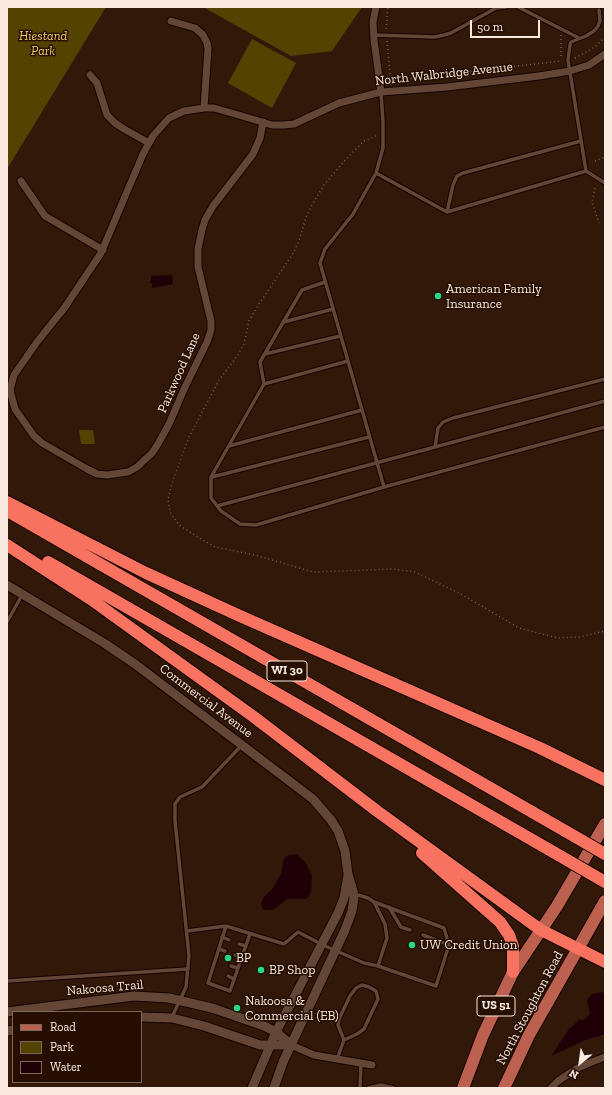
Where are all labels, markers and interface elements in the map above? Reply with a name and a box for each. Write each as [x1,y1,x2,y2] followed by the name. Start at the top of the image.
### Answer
[472,12,542,38] scale bar
[477,20,503,34] text: 50 m
[19,28,67,59] park label: Hiestand Park
[374,59,514,89] street label: North Walbridge Avenue
[446,281,542,312] place label: American Family Insurance
[433,291,443,301] marker: American Family Insurance
[154,331,204,415] street label: Parkwood Lane
[156,661,256,741] street label: Commercial Avenue
[267,661,307,681] road number: WI 30
[420,937,517,953] place label: UW Credit Union
[407,940,417,950] marker: UW Credit Union
[493,949,567,1067] street label: North Stoughton Road
[236,950,251,966] place label: BP
[223,953,233,963] marker: BP
[269,962,315,978] place label: BP Shop
[256,965,266,975] marker: BP Shop
[66,977,144,999] street label: Nakoosa Trail
[245,993,339,1024] place label: Nakoosa & Commercial (EB)
[477,996,515,1016] road number: US 51
[232,1003,242,1013] marker: Nakoosa & Commercial (EB)
[12,1011,142,1083] legend
[50,1020,76,1034] text: Road
[50,1040,74,1054] text: Park
[560,1043,600,1083] north arrow
[50,1060,82,1074] text: Water
[567,1066,581,1082] text: N

